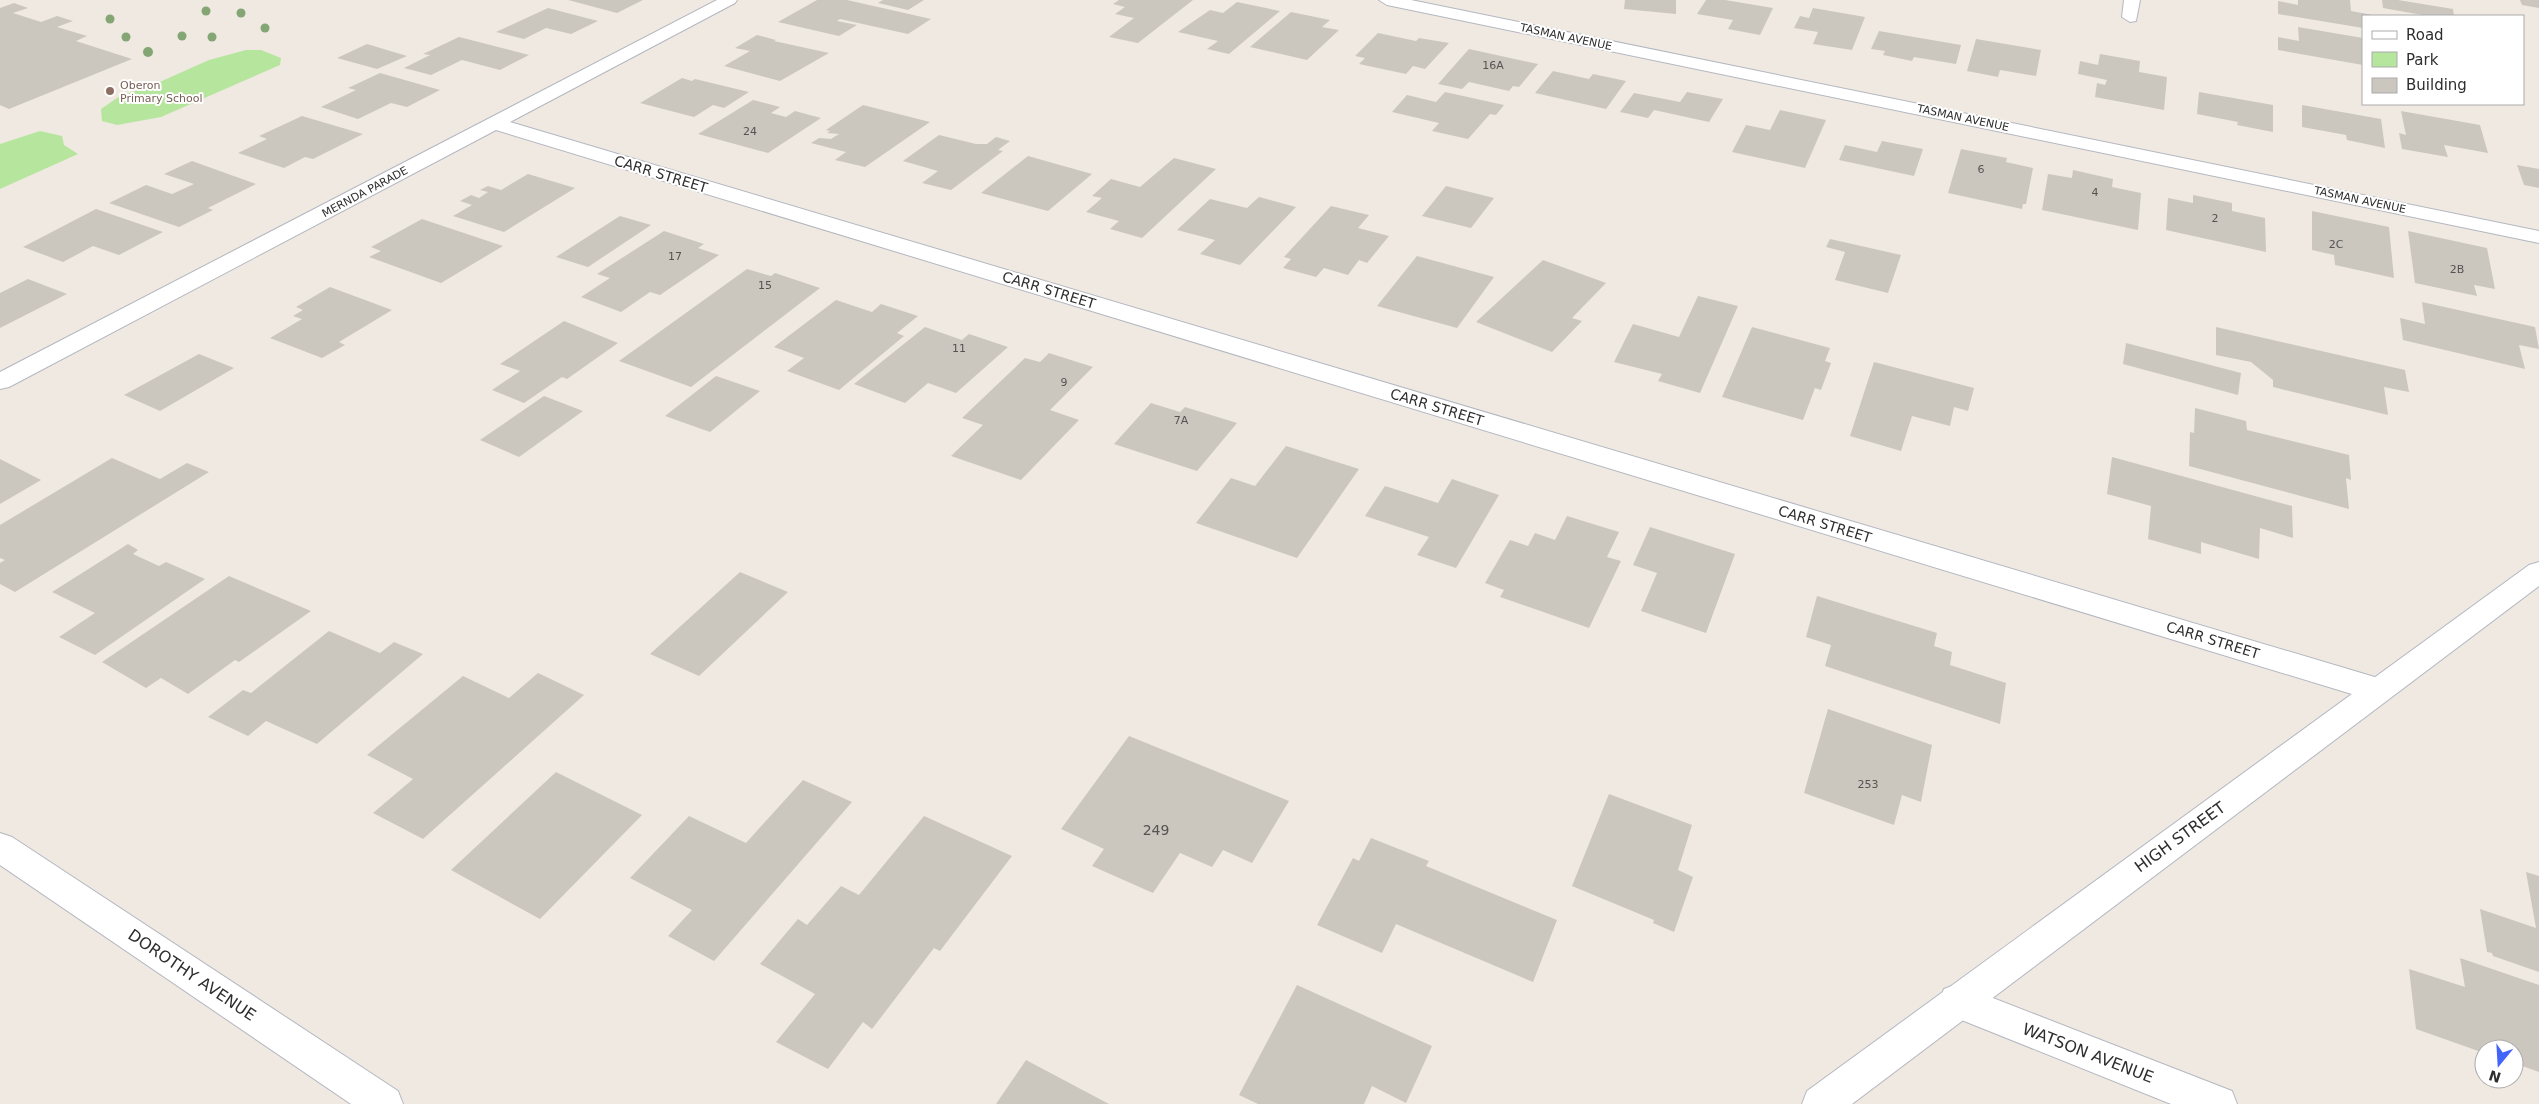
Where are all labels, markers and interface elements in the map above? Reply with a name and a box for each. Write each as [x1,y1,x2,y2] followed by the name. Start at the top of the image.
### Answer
[2362,15,2524,105] legend
[1518,21,1613,53] street label: TASMAN AVENUE
[2406,26,2444,44] text: Road
[2406,51,2439,69] text: Park
[1482,59,1504,72] house number: 16A
[2406,76,2467,94] text: Building
[120,79,203,105] place label: Oberon Primary School
[104,85,116,97] marker: Oberon Primary School
[1915,102,2010,134] street label: TASMAN AVENUE
[743,125,757,138] house number: 24
[612,152,710,196] street label: CARR STREET
[1978,163,1985,176] house number: 6
[320,164,410,220] street label: MERNDA PARADE
[2312,184,2407,216] street label: TASMAN AVENUE
[2092,186,2099,199] house number: 4
[2212,212,2219,225] house number: 2
[2329,238,2344,251] house number: 2C
[668,250,682,263] house number: 17
[2450,263,2464,276] house number: 2B
[1000,268,1098,312] street label: CARR STREET
[758,279,772,292] house number: 15
[952,342,966,355] house number: 11
[1061,376,1068,389] house number: 9
[1388,385,1486,429] street label: CARR STREET
[1174,414,1189,427] house number: 7A
[1776,502,1874,546] street label: CARR STREET
[2164,618,2262,662] street label: CARR STREET
[1858,778,1879,791] house number: 253
[2131,798,2229,876] street label: HIGH STREET
[1143,822,1169,838] house number: 249
[124,925,260,1025] street label: DOROTHY AVENUE
[2020,1019,2156,1087] street label: WATSON AVENUE
[2474,1039,2524,1089] north arrow
[2487,1067,2503,1086] text: N

